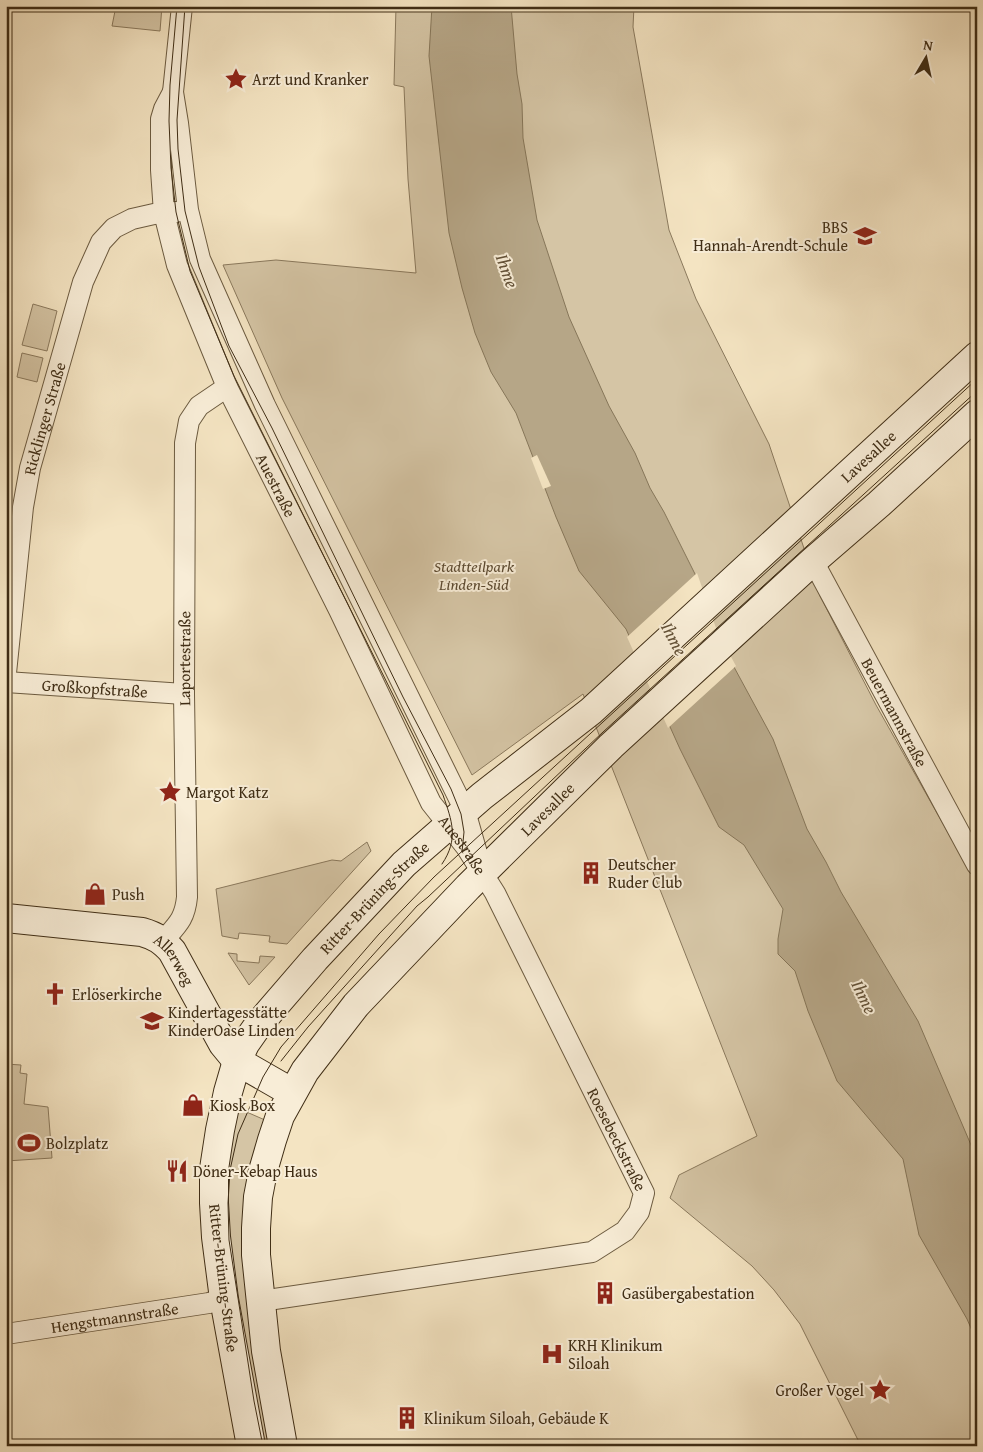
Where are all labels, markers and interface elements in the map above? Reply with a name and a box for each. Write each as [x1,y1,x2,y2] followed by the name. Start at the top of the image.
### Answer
[900,32,950,82] north arrow
[922,35,935,56] text: N
[223,66,249,92] place icon: Arzt und Kranker
[252,67,369,91] place label: Arzt und Kranker
[693,215,848,257] place label: BBS Hannah-Arendt-Schule
[852,223,878,249] school or university icon: BBS Hannah-Arendt-Schule
[489,250,526,292] water label: Ihme
[17,359,72,477] street label: Ricklinger Straße
[835,424,901,488] street label: Lavesallee
[250,449,302,521] street label: Auestraße
[434,554,515,596] park label: Stadtteilpark Linden-Süd
[172,611,196,706] street label: Laportestraße
[654,617,695,660] water label: Ihme
[855,653,934,771] street label: Beuermannstraße
[41,672,149,704] street label: Großkopfstraße
[515,776,580,841] street label: Lavesallee
[157,779,183,805] place icon: Margot Katz
[186,780,268,804] place label: Margot Katz
[433,810,492,879] street label: Auestraße
[314,835,434,959] street label: Ritter-Brüning-Straße
[608,852,682,894] place label: Deutscher Ruder Club
[578,860,604,886] building icon: Deutscher Ruder Club
[82,881,108,907] shop icon: Push
[112,882,145,906] place label: Push
[149,927,201,990] street label: Allerweg
[845,975,884,1018] water label: Ihme
[42,981,68,1007] church icon: Erlöserkirche
[72,982,162,1006] place label: Erlöserkirche
[168,1000,295,1042] place label: Kindertagesstätte KinderOase Linden
[139,1008,165,1034] school or university icon: Kindertagesstätte KinderOase Linden
[581,1083,653,1195] street label: Roesebeckstraße
[180,1092,206,1118] shop icon: Kiosk Box
[210,1093,276,1117] place label: Kiosk Box
[16,1130,42,1156] sports icon: Bolzplatz
[46,1131,108,1155] place label: Bolzplatz
[164,1158,190,1184] restaurant icon: Döner-Kebap Haus
[193,1159,318,1183] place label: Döner-Kebap Haus
[203,1202,245,1354] street label: Ritter-Brüning-Straße
[592,1280,618,1306] building icon: Gasübergabestation
[622,1281,755,1305] place label: Gasübergabestation
[49,1296,180,1339] street label: Hengstmannstraße
[568,1333,663,1375] place label: KRH Klinikum Siloah
[539,1341,565,1367] hospital icon: KRH Klinikum Siloah
[867,1377,893,1403] place icon: Großer Vogel
[775,1378,865,1402] place label: Großer Vogel
[394,1405,420,1431] building icon: Klinikum Siloah, Gebäude K
[424,1406,609,1430] place label: Klinikum Siloah, Gebäude K

